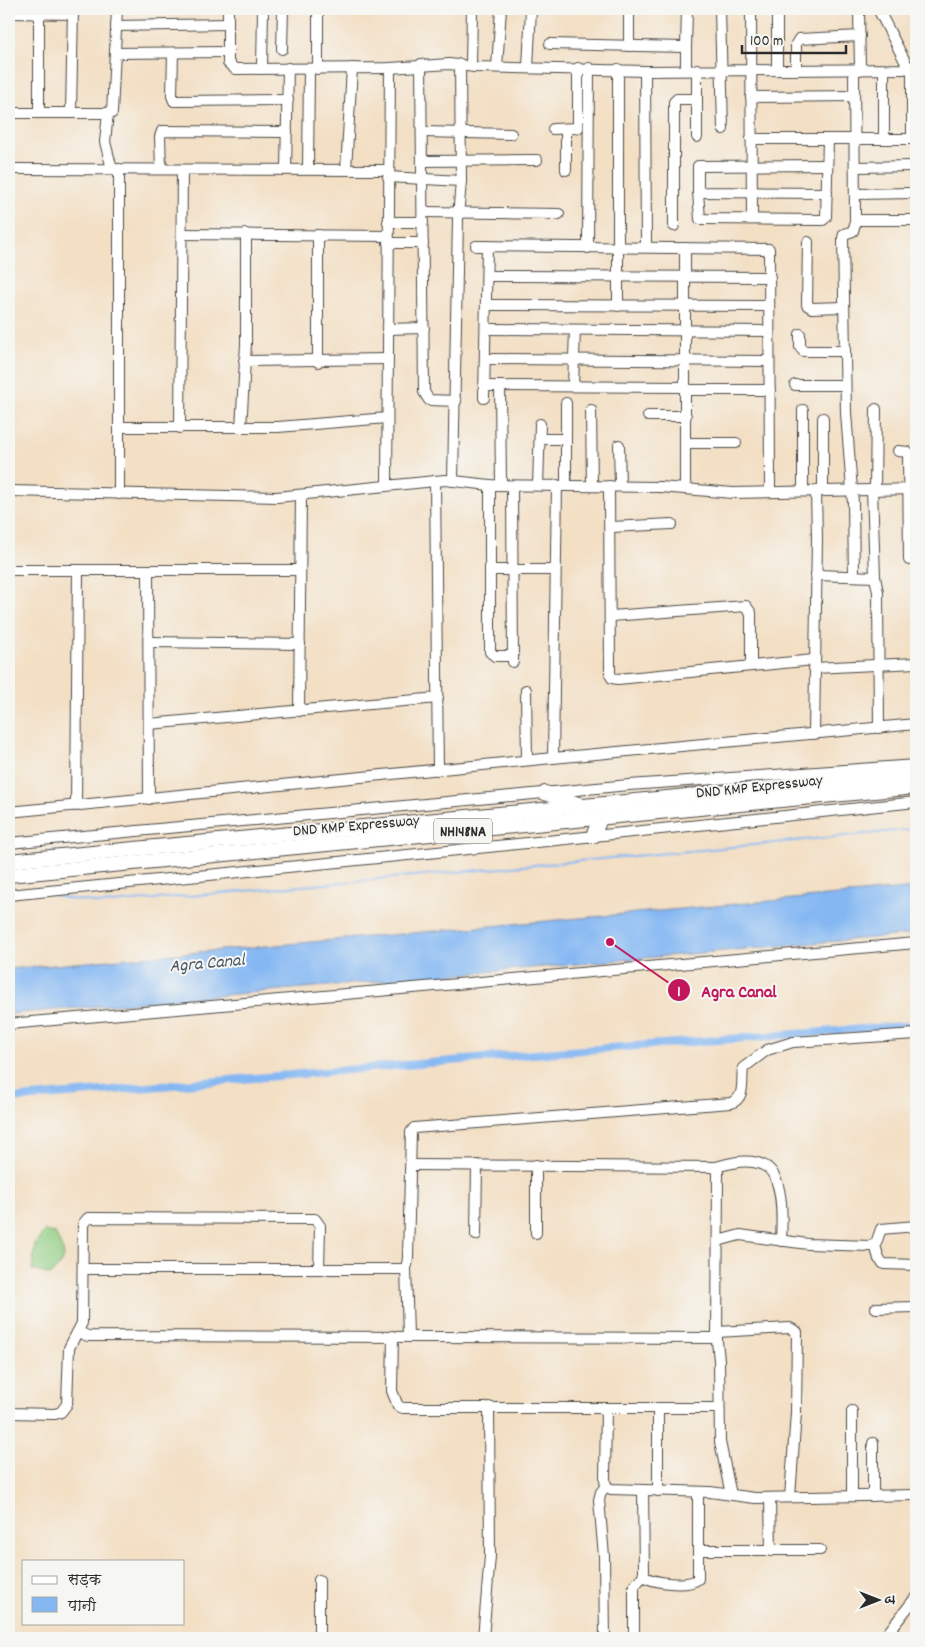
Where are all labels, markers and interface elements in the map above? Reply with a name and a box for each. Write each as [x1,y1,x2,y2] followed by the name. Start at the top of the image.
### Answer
[742,22,846,54] scale bar
[750,31,783,53] text: 100 m
[695,769,824,806] street label: DND KMP Expressway
[292,809,421,843] street label: DND KMP Expressway
[434,818,492,844] road number: NH148NA
[169,949,248,980] water label: Agra Canal
[667,974,787,1007] callout: Agra Canal
[701,981,777,1006] text: Agra Canal
[677,982,681,1004] text: 1
[22,1560,185,1624] legend
[67,1570,102,1592] text: सड़क
[852,1574,902,1624] north arrow
[879,1595,899,1605] text: उ
[67,1596,97,1618] text: पानी

